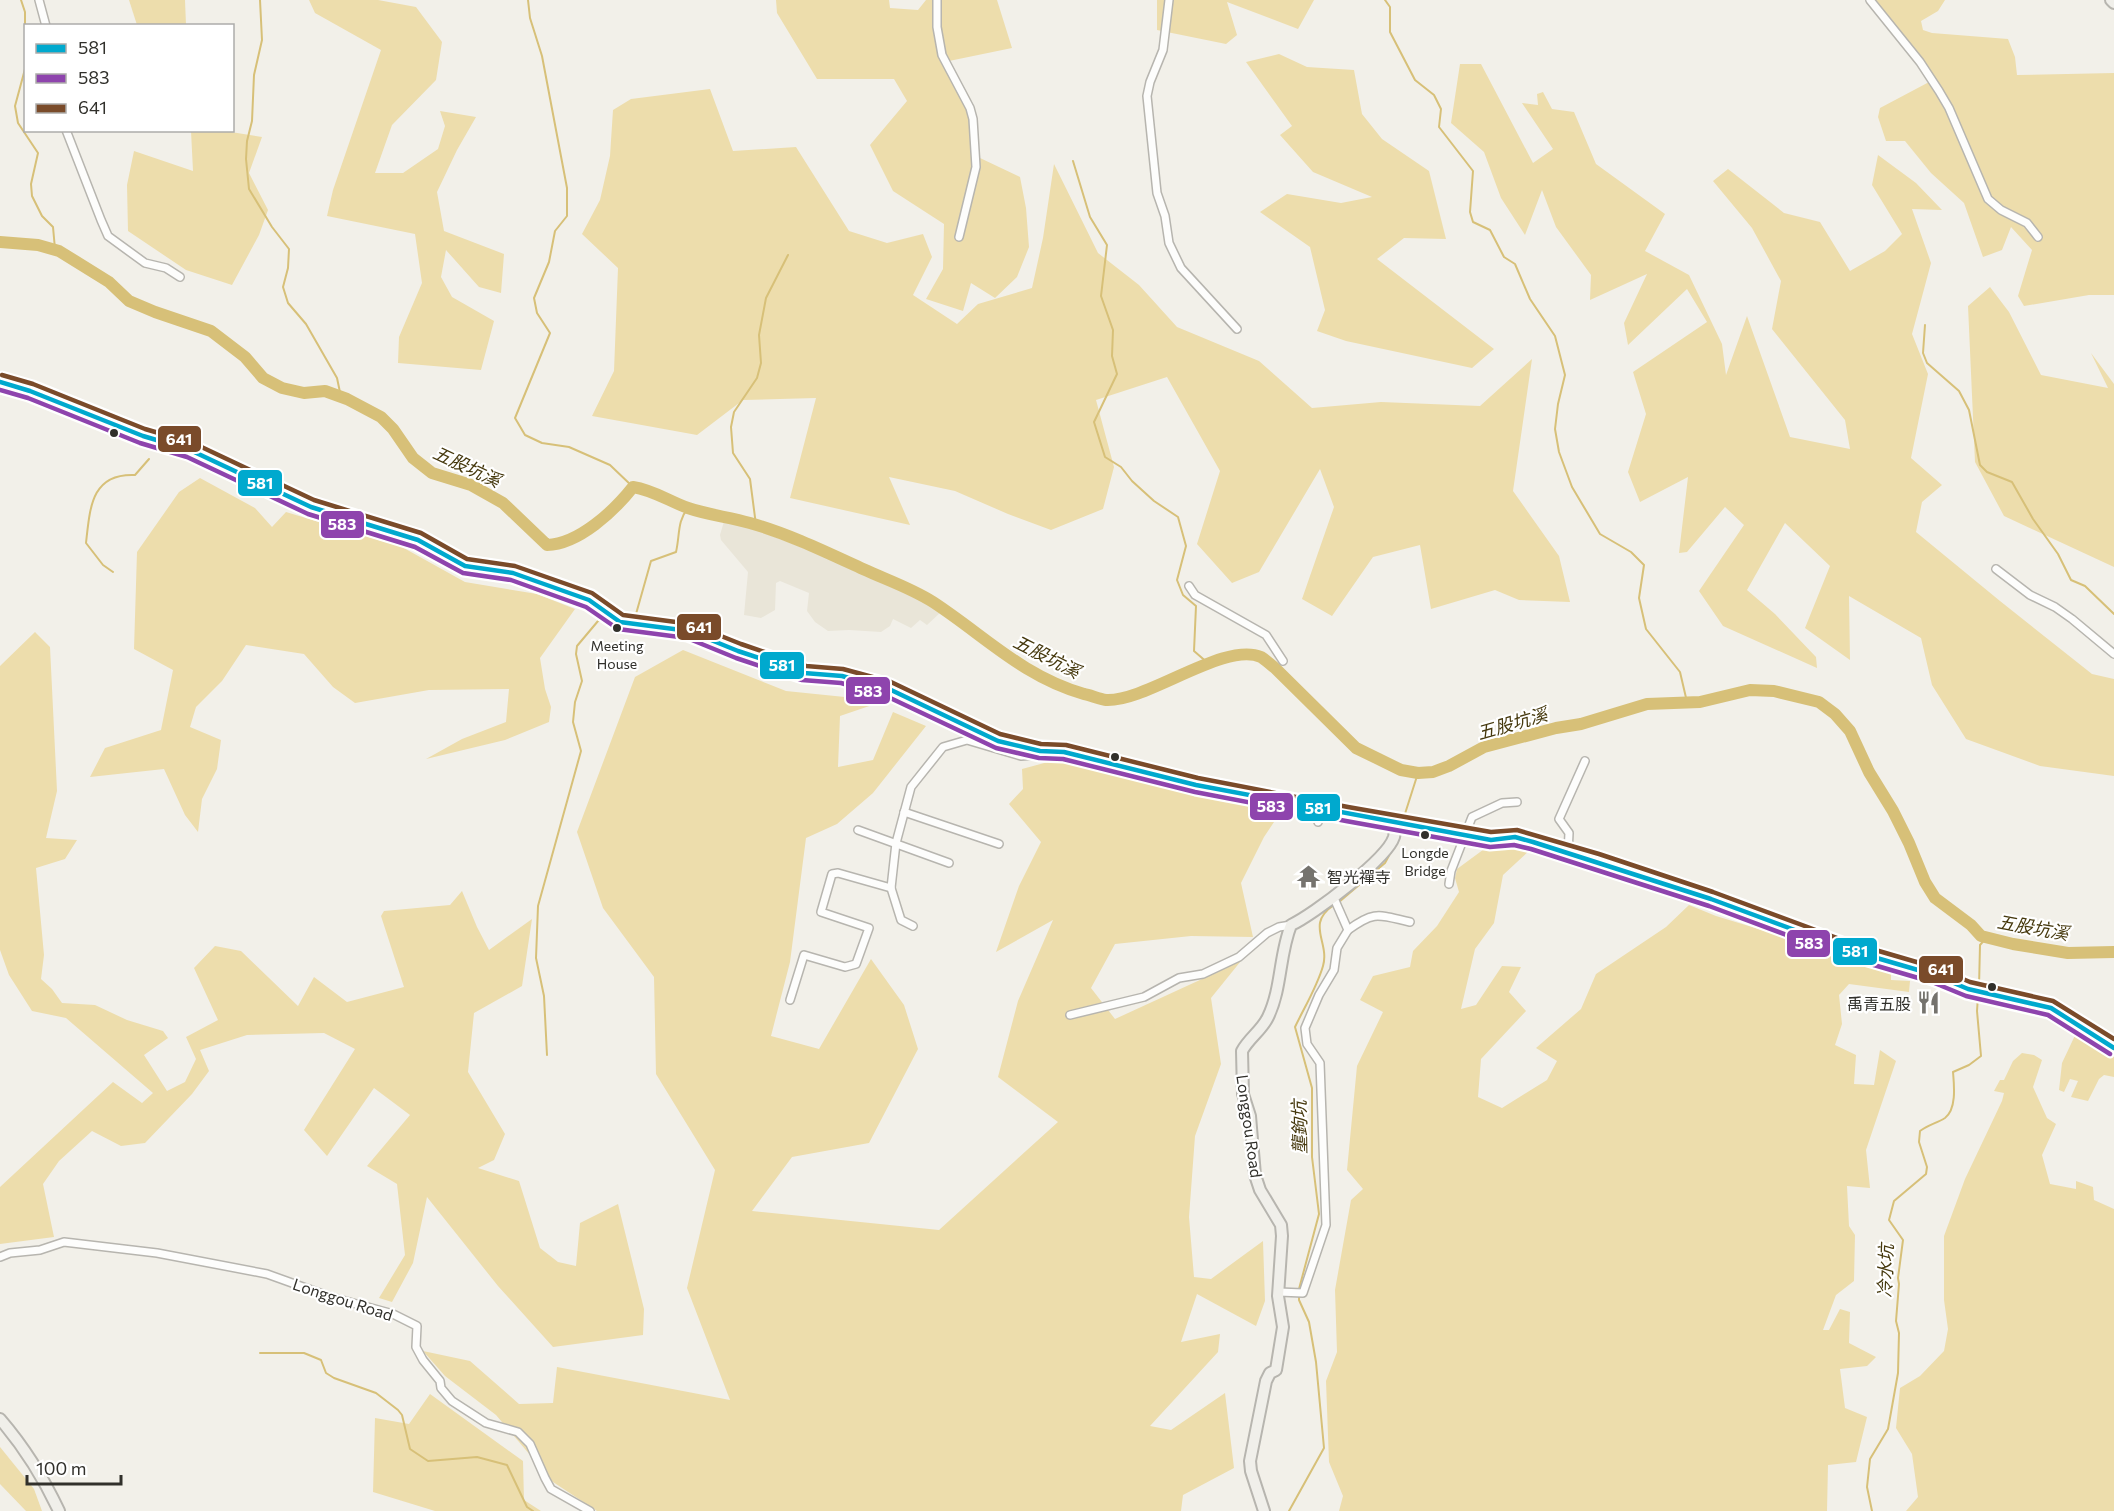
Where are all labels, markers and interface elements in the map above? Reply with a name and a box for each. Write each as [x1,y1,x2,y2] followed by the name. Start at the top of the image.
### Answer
[24,24,234,132] legend
[78,36,107,58] text: 581
[78,66,110,88] text: 583
[78,96,107,118] text: 641
[157,425,202,453] line badge: 641
[108,427,120,439] unlabelled marker
[166,429,192,448] text: 641
[430,441,507,492] water label: 五股坑溪
[237,469,283,497] line badge: 581
[247,473,273,492] text: 581
[320,510,365,539] line badge: 583
[328,514,356,533] text: 583
[676,613,722,641] line badge: 641
[686,617,712,636] text: 641
[611,622,623,634] marker: Meeting House
[1010,630,1087,684] water label: 五股坑溪
[591,637,644,672] place label: Meeting House
[759,651,805,680] line badge: 581
[769,655,795,674] text: 581
[845,676,891,705] line badge: 583
[854,681,882,700] text: 583
[1474,702,1553,743] water label: 五股坑溪
[1109,751,1121,763] unlabelled marker
[1249,792,1294,821] line badge: 583
[1296,793,1341,822] line badge: 581
[1257,796,1285,815] text: 583
[1305,798,1331,817] text: 581
[1419,829,1431,841] marker: Longde Bridge
[1401,844,1449,879] place label: Longde Bridge
[1296,863,1322,889] temple icon: 智光禪寺
[1327,867,1391,886] place label: 智光禪寺
[1996,910,2073,945] water label: 五股坑溪
[1786,929,1831,958] line badge: 583
[1795,933,1823,952] text: 583
[1832,937,1878,966] line badge: 581
[1842,941,1868,960] text: 581
[1918,955,1964,984] line badge: 641
[1928,959,1954,978] text: 641
[1986,981,1998,993] unlabelled marker
[1916,990,1942,1016] restaurant icon: 禹青五股
[1847,994,1911,1013] place label: 禹青五股
[1233,1073,1267,1179] street label: Longgou Road
[1287,1097,1310,1154] water label: 壟鉤坑
[1873,1241,1897,1298] water label: 冷水坑
[291,1274,395,1324] street label: Longgou Road
[27,1448,122,1486] scale bar
[36,1457,86,1479] text: 100 m

